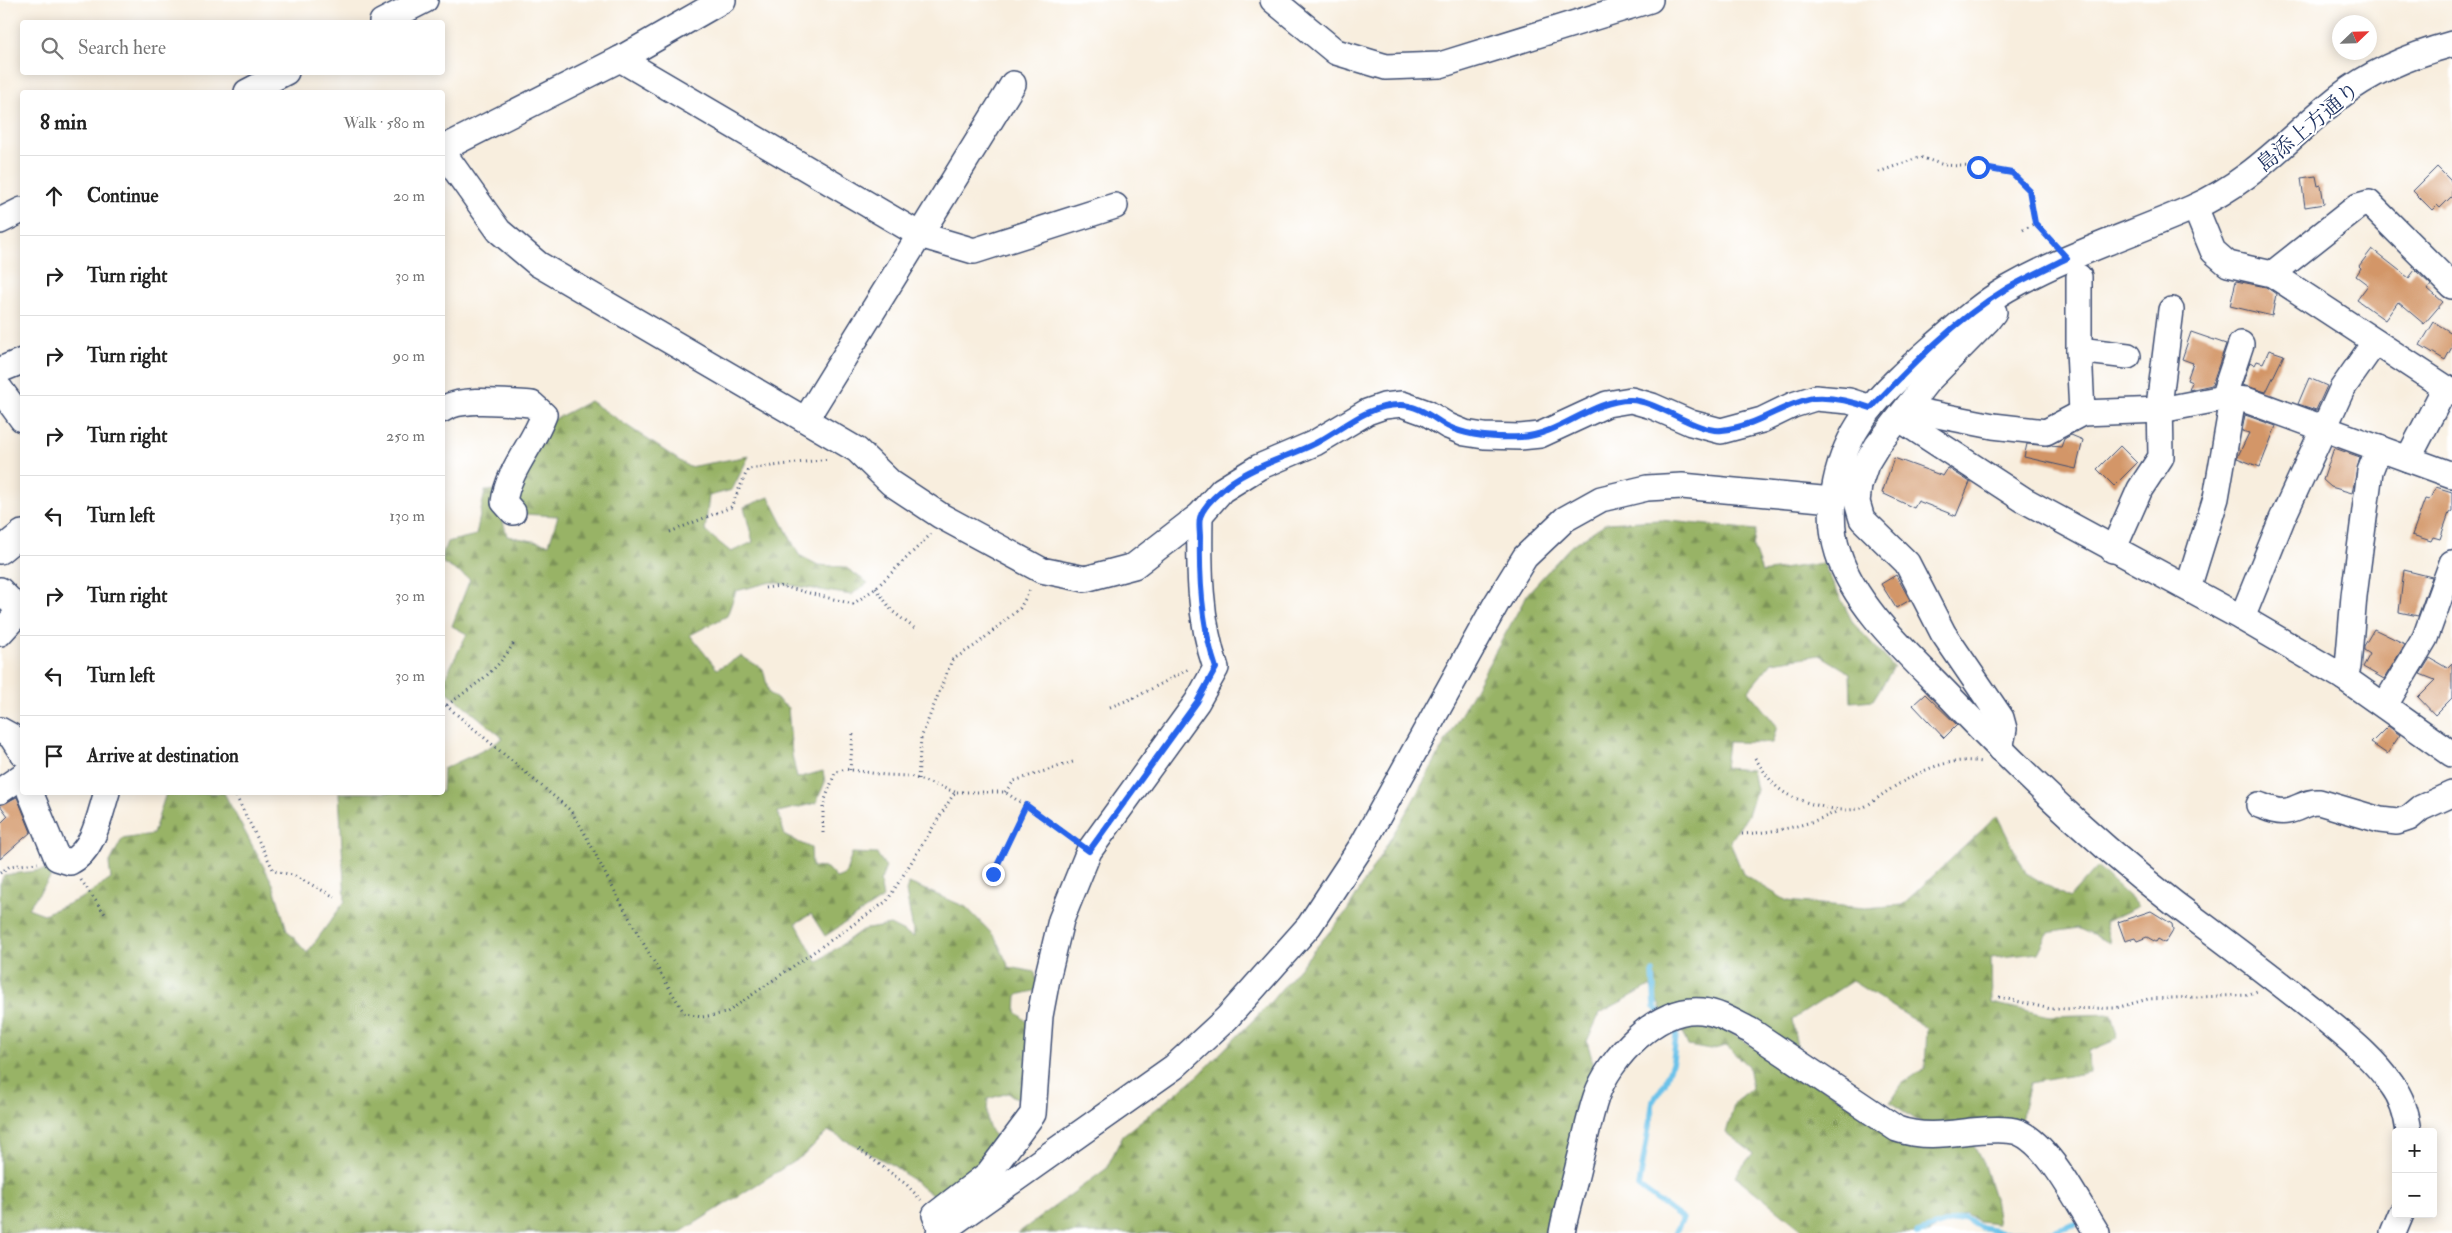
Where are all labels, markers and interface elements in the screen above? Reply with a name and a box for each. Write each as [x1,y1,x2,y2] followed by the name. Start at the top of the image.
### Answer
[2332,15,2377,60] north arrow
[20,20,445,75] search box
[38,34,66,62] icon: search
[78,36,166,60] text: Search here
[2251,77,2365,178] street label: 島添上方通り
[40,109,87,136] text: 8 min
[343,113,425,133] text: Walk · 580 m
[1967,156,1990,179] route start
[40,182,68,210] icon: ahead
[87,184,158,208] text: Continue
[393,186,425,206] text: 20 m
[40,262,68,290] icon: right
[87,264,167,288] text: Turn right
[395,266,425,286] text: 30 m
[40,342,68,370] icon: right
[87,344,167,368] text: Turn right
[393,346,425,366] text: 90 m
[40,422,68,450] icon: right
[87,424,167,448] text: Turn right
[386,426,425,446] text: 250 m
[40,502,68,530] icon: left
[87,504,155,528] text: Turn left
[389,506,425,526] text: 130 m
[40,582,68,610] icon: right
[87,584,167,608] text: Turn right
[395,586,425,606] text: 30 m
[40,662,68,690] icon: left
[87,664,155,688] text: Turn left
[395,666,425,686] text: 30 m
[40,742,68,770] icon: arrive
[87,744,239,768] text: Arrive at destination
[982,863,1005,886] route end
[2392,1128,2437,1218] map controls
[2392,1128,2437,1173] button: +
[2392,1173,2437,1218] button: −

